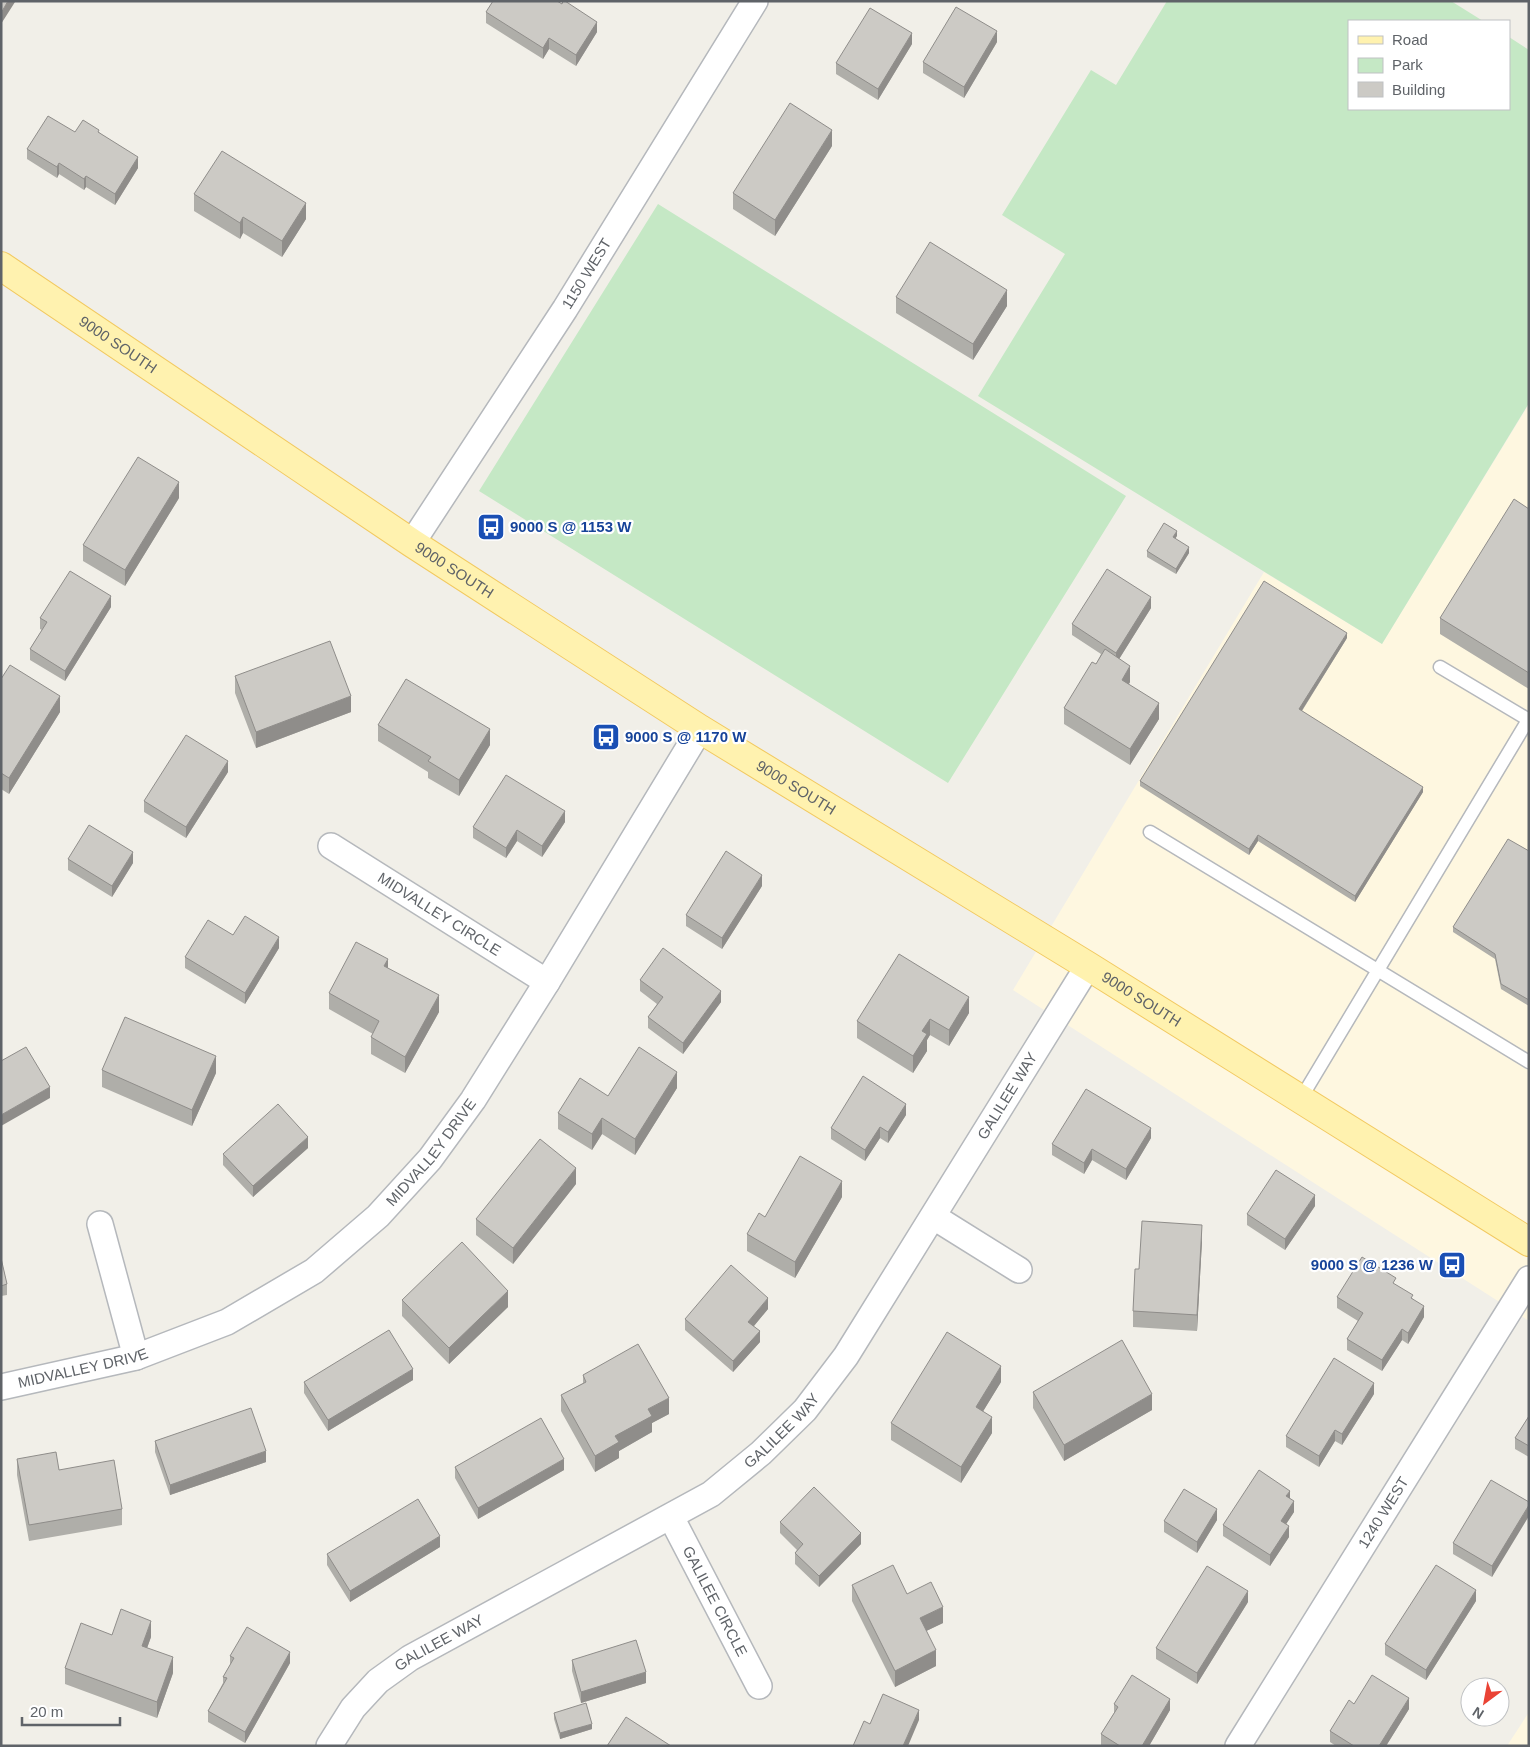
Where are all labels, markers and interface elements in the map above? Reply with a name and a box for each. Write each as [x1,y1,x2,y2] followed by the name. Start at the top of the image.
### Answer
[1348,20,1510,110] legend
[1392,31,1428,48] text: Road
[1392,56,1423,73] text: Park
[1392,81,1445,98] text: Building
[558,235,615,312] street label: 1150 WEST
[76,312,160,377] street label: 9000 SOUTH
[476,512,506,542] bus stop icon: 9000 S @ 1153 W
[510,518,632,535] place label: 9000 S @ 1153 W
[412,538,497,601] street label: 9000 SOUTH
[591,722,621,752] bus stop icon: 9000 S @ 1170 W
[625,728,747,745] place label: 9000 S @ 1170 W
[753,756,839,818] street label: 9000 SOUTH
[375,869,504,959] street label: MIDVALLEY CIRCLE
[1099,968,1184,1030] street label: 9000 SOUTH
[974,1049,1040,1142] street label: GALILEE WAY
[382,1095,479,1209] street label: MIDVALLEY DRIVE
[1437,1250,1467,1280] bus stop icon: 9000 S @ 1236 W
[1311,1256,1434,1273] place label: 9000 S @ 1236 W
[16,1344,150,1391] street label: MIDVALLEY DRIVE
[740,1390,823,1471] street label: GALILEE WAY
[1354,1474,1412,1551] street label: 1240 WEST
[680,1543,751,1659] street label: GALILEE CIRCLE
[391,1611,486,1674] street label: GALILEE WAY
[1460,1677,1510,1727] north arrow
[22,1694,120,1726] scale bar
[30,1703,63,1720] text: 20 m
[1470,1704,1487,1722] text: N

